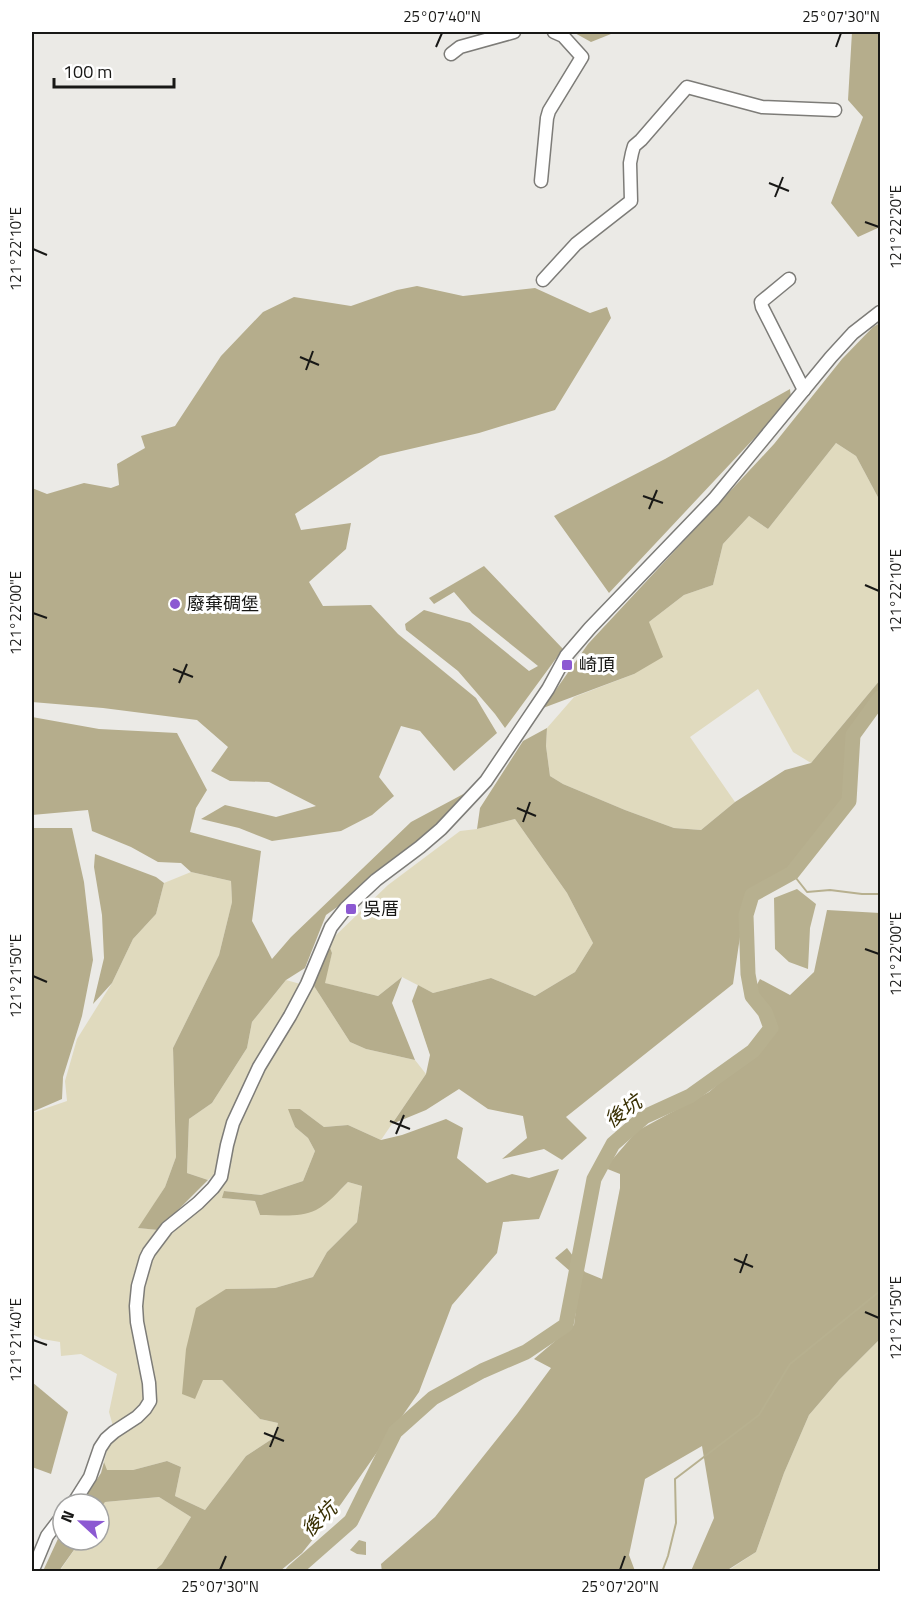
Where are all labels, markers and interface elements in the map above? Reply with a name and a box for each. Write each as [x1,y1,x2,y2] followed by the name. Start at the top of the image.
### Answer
[403,5,481,28] text: 25°07'40"N
[802,5,880,28] text: 25°07'30"N
[54,51,174,89] scale bar
[63,58,112,85] text: 100 m
[884,185,907,269] text: 121°22'20"E
[4,207,27,291] text: 121°22'10"E
[884,549,907,633] text: 121°22'10"E
[4,571,27,655] text: 121°22'00"E
[187,590,259,617] place label: 廢棄碉堡
[168,597,182,611] marker: 廢棄碉堡
[579,651,615,678] place label: 崎頂
[560,658,574,672] marker: 崎頂
[363,895,399,922] place label: 吳厝
[344,902,358,916] marker: 吳厝
[884,912,907,996] text: 121°22'00"E
[4,934,27,1018] text: 121°21'50"E
[597,1085,650,1135] water label: 後坑
[884,1276,907,1360] text: 121°21'50"E
[4,1298,27,1382] text: 121°21'40"E
[51,1492,111,1552] north arrow
[293,1492,346,1544] water label: 後坑
[54,1507,80,1526] text: N
[181,1575,259,1598] text: 25°07'30"N
[581,1575,659,1598] text: 25°07'20"N

